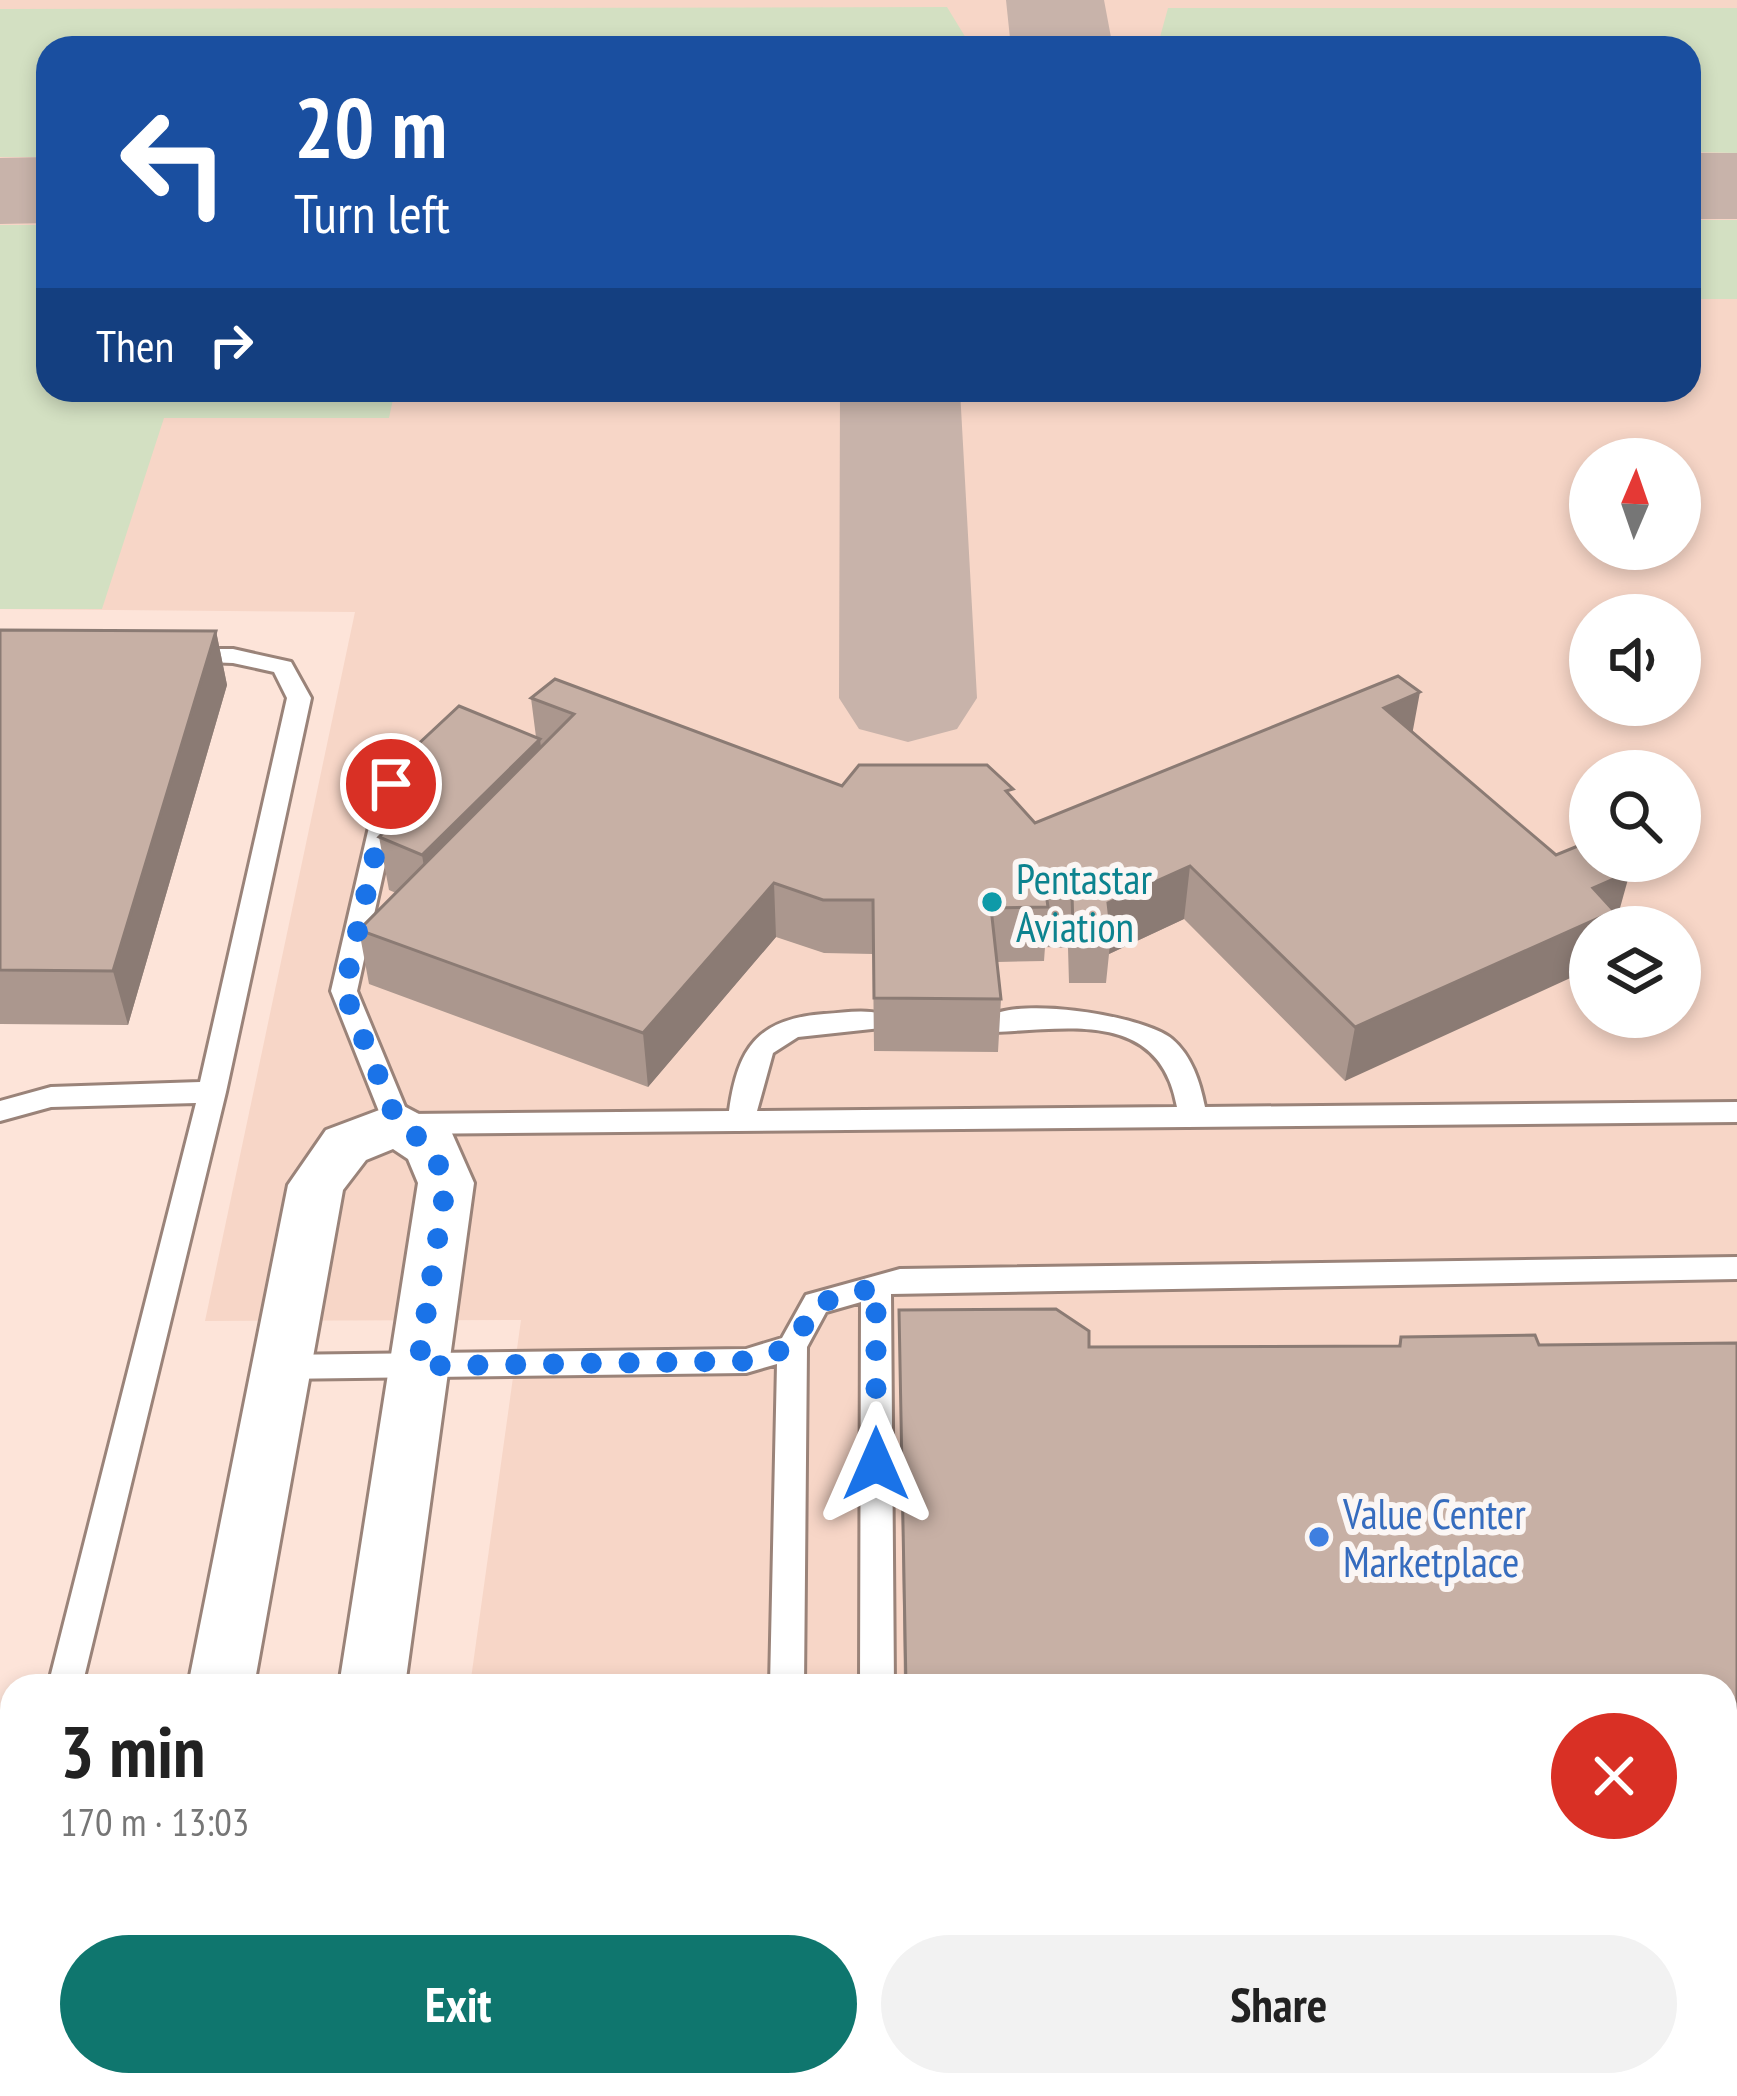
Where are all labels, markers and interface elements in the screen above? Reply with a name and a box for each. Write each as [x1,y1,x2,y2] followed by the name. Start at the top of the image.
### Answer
[294,72,447,181] text: 20 m
[96,84,252,240] icon: left
[294,178,450,248] text: Turn left
[198,312,264,378] icon: right
[96,316,174,374] text: Then
[1569,438,1701,570] north arrow
[1569,438,1701,1038] map controls
[1569,594,1701,726] button: sound
[340,733,442,835] pin
[1569,750,1701,882] button: search
[358,751,424,817] icon: arrive
[1016,851,1152,954] place label: Pentastar Aviation
[979,889,1005,915] marker: Pentastar Aviation
[1569,906,1701,1038] button: layers
[813,1401,939,1527] position arrow
[1342,1486,1526,1589] place label: Value Center Marketplace
[1306,1524,1332,1550] marker: Value Center Marketplace
[60,1704,205,1797] text: 3 min
[1551,1713,1677,1839] button: close
[60,1796,249,1847] text: 170 m · 13:03
[60,1935,857,2073] button: Exit
[881,1935,1677,2073] button: Share

